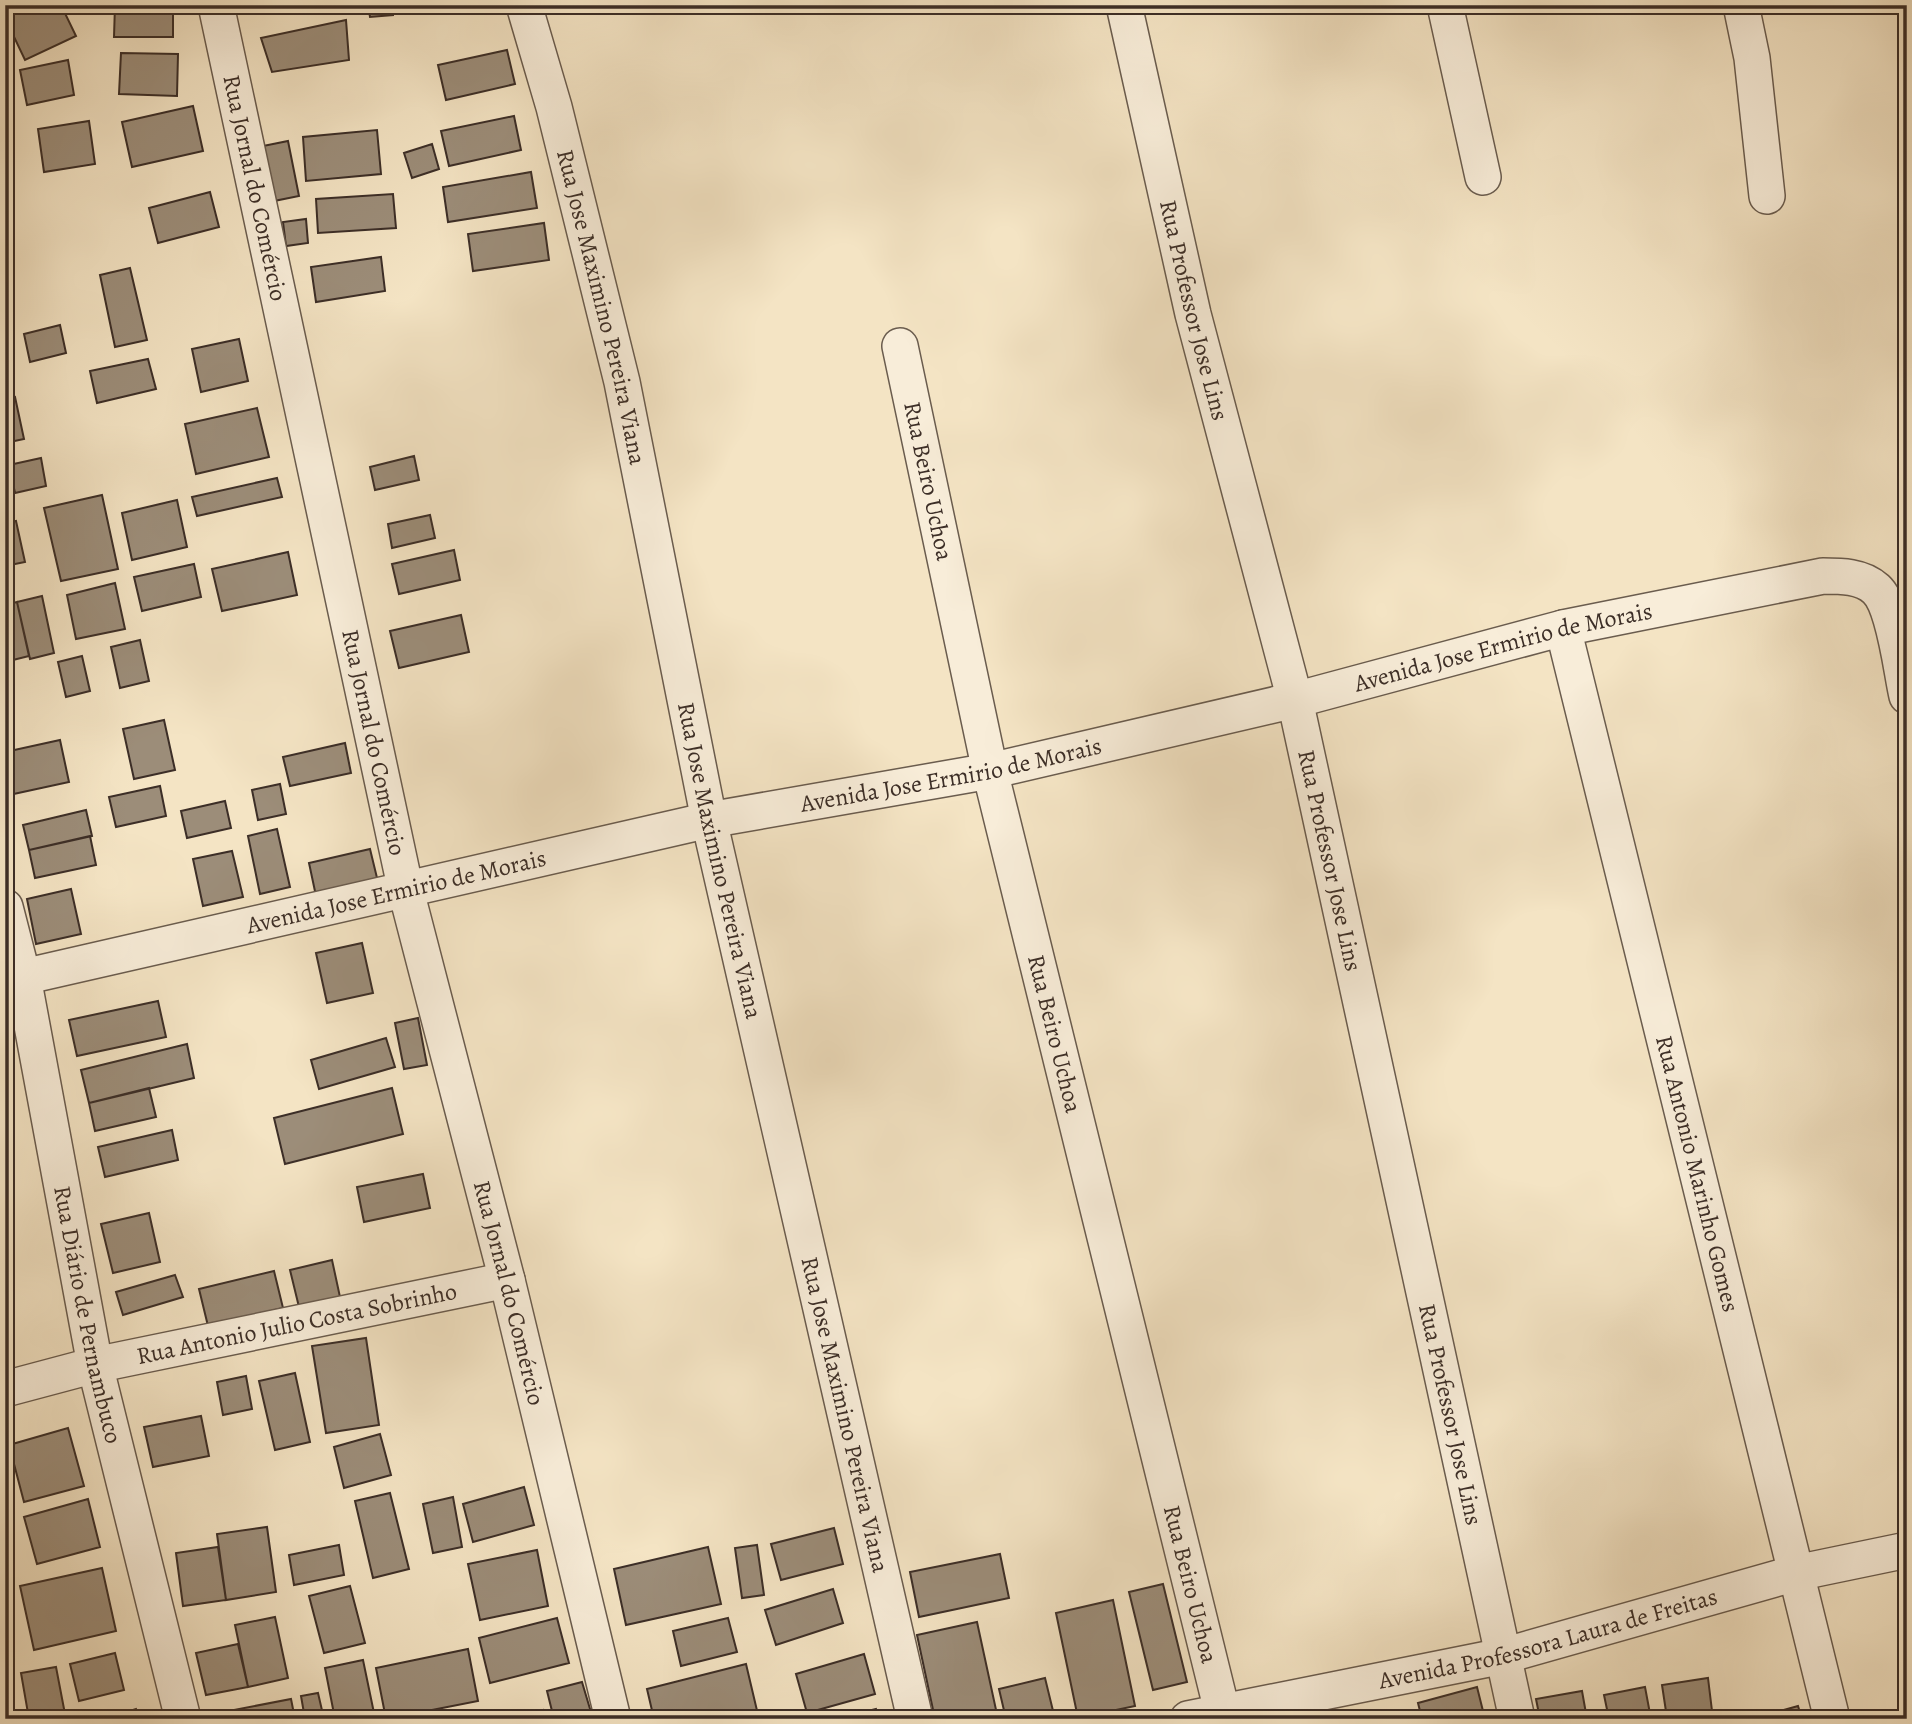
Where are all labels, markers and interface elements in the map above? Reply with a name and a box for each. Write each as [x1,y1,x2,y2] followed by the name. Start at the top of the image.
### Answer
[215,72,295,304] street label: Rua Jornal do Comércio
[549,146,654,468] street label: Rua Jose Maximino Pereira Viana
[1152,197,1236,424] street label: Rua Professor Jose Lins
[896,398,961,564] street label: Rua Beiro Uchoa
[1349,595,1655,700] street label: Avenida Jose Ermirio de Morais
[334,626,414,858] street label: Rua Jornal do Comércio
[670,699,770,1023] street label: Rua Jose Maximino Pereira Viana
[797,730,1105,820] street label: Avenida Jose Ermirio de Morais
[1290,747,1370,974] street label: Rua Professor Jose Lins
[242,842,549,942] street label: Avenida Jose Ermirio de Morais
[1020,951,1090,1117] street label: Rua Beiro Uchoa
[1648,1032,1747,1315] street label: Rua Antonio Marinho Gomes
[466,1177,553,1408] street label: Rua Jornal do Comércio
[46,1183,130,1447] street label: Rua Diário de Pernambuco
[794,1253,897,1576] street label: Rua Jose Maximino Pereira Viana
[134,1275,460,1372] street label: Rua Antonio Julio Costa Sobrinho
[1411,1301,1490,1528] street label: Rua Professor Jose Lins
[1156,1502,1226,1667] street label: Rua Beiro Uchoa
[1375,1580,1721,1697] street label: Avenida Professora Laura de Freitas

